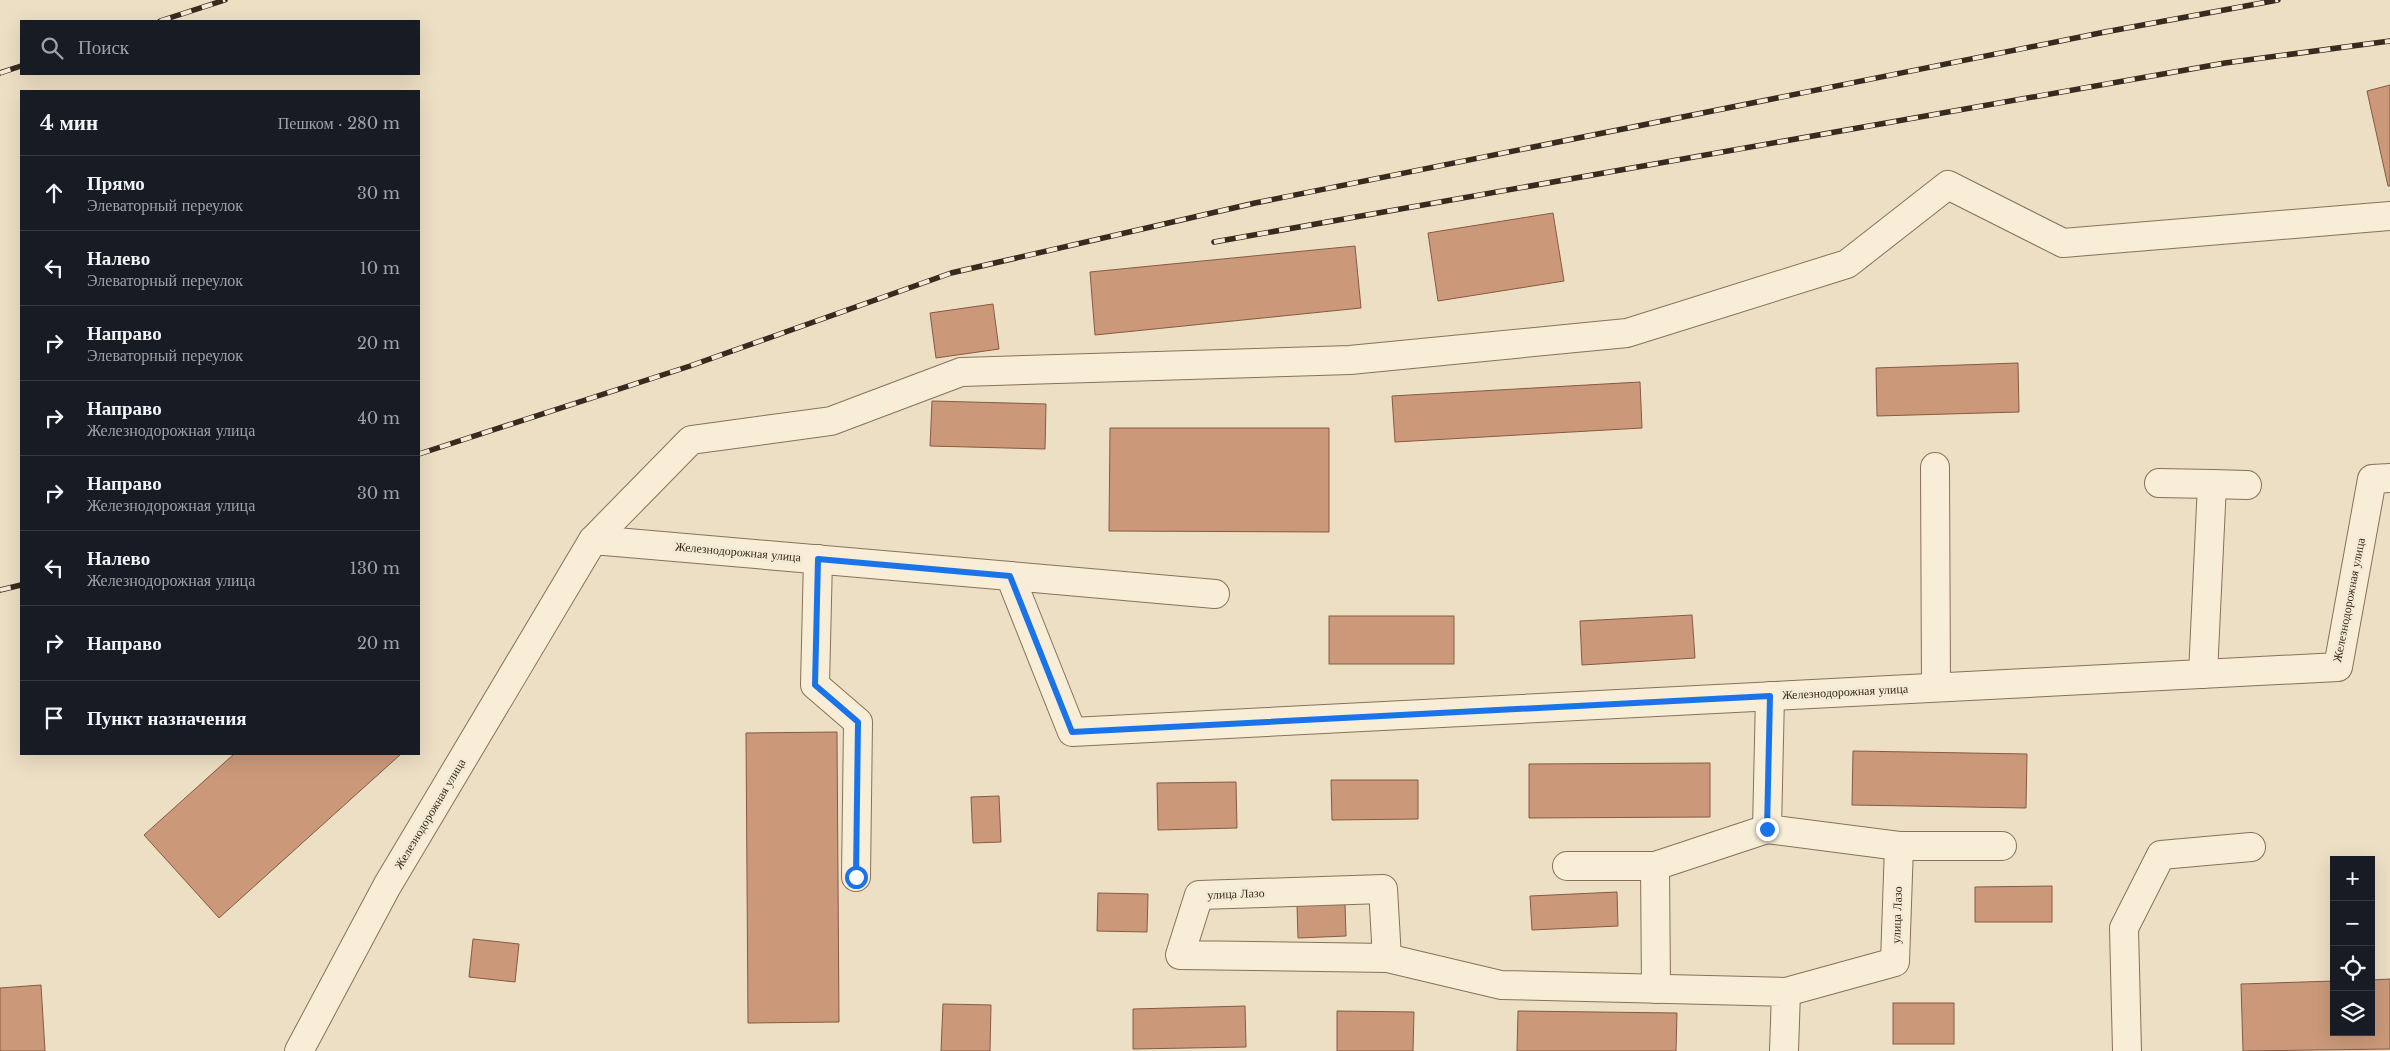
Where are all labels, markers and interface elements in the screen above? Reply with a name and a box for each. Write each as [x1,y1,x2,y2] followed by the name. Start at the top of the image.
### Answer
[20,20,420,75] search box
[38,34,66,62] icon: search
[78,36,129,59] text: Поиск
[40,110,98,136] text: 4 мин
[278,113,400,133] text: Пешком · 280 m
[87,172,145,195] text: Прямо
[40,179,68,207] icon: ahead
[357,183,400,203] text: 30 m
[87,195,243,215] text: Элеваторный переулок
[87,247,150,270] text: Налево
[40,254,68,282] icon: left
[360,258,400,278] text: 10 m
[87,270,243,290] text: Элеваторный переулок
[87,322,162,345] text: Направо
[40,329,68,357] icon: right
[357,333,400,353] text: 20 m
[87,345,243,365] text: Элеваторный переулок
[87,397,162,420] text: Направо
[40,404,68,432] icon: right
[357,408,400,428] text: 40 m
[87,420,255,440] text: Железнодорожная улица
[87,472,162,495] text: Направо
[40,479,68,507] icon: right
[357,483,400,503] text: 30 m
[87,495,255,515] text: Железнодорожная улица
[2329,536,2368,663] street label: Железнодорожная улица
[675,539,802,565] street label: Железнодорожная улица
[87,547,150,570] text: Налево
[40,554,68,582] icon: left
[350,558,400,578] text: 130 m
[87,570,255,590] text: Железнодорожная улица
[40,629,68,657] icon: right
[87,632,162,655] text: Направо
[357,633,400,653] text: 20 m
[1782,681,1909,702] street label: Железнодорожная улица
[40,704,68,732] icon: arrive
[87,707,247,730] text: Пункт назначения
[391,755,469,872] street label: Железнодорожная улица
[1756,818,1779,841] route end
[2330,856,2375,1036] map controls
[2330,856,2375,901] button: +
[845,866,868,889] route start
[1207,885,1265,902] street label: улица Лазо
[1888,886,1905,944] street label: улица Лазо
[2330,901,2375,946] button: −
[2330,946,2375,991] button: locate
[2330,991,2375,1036] button: layers

